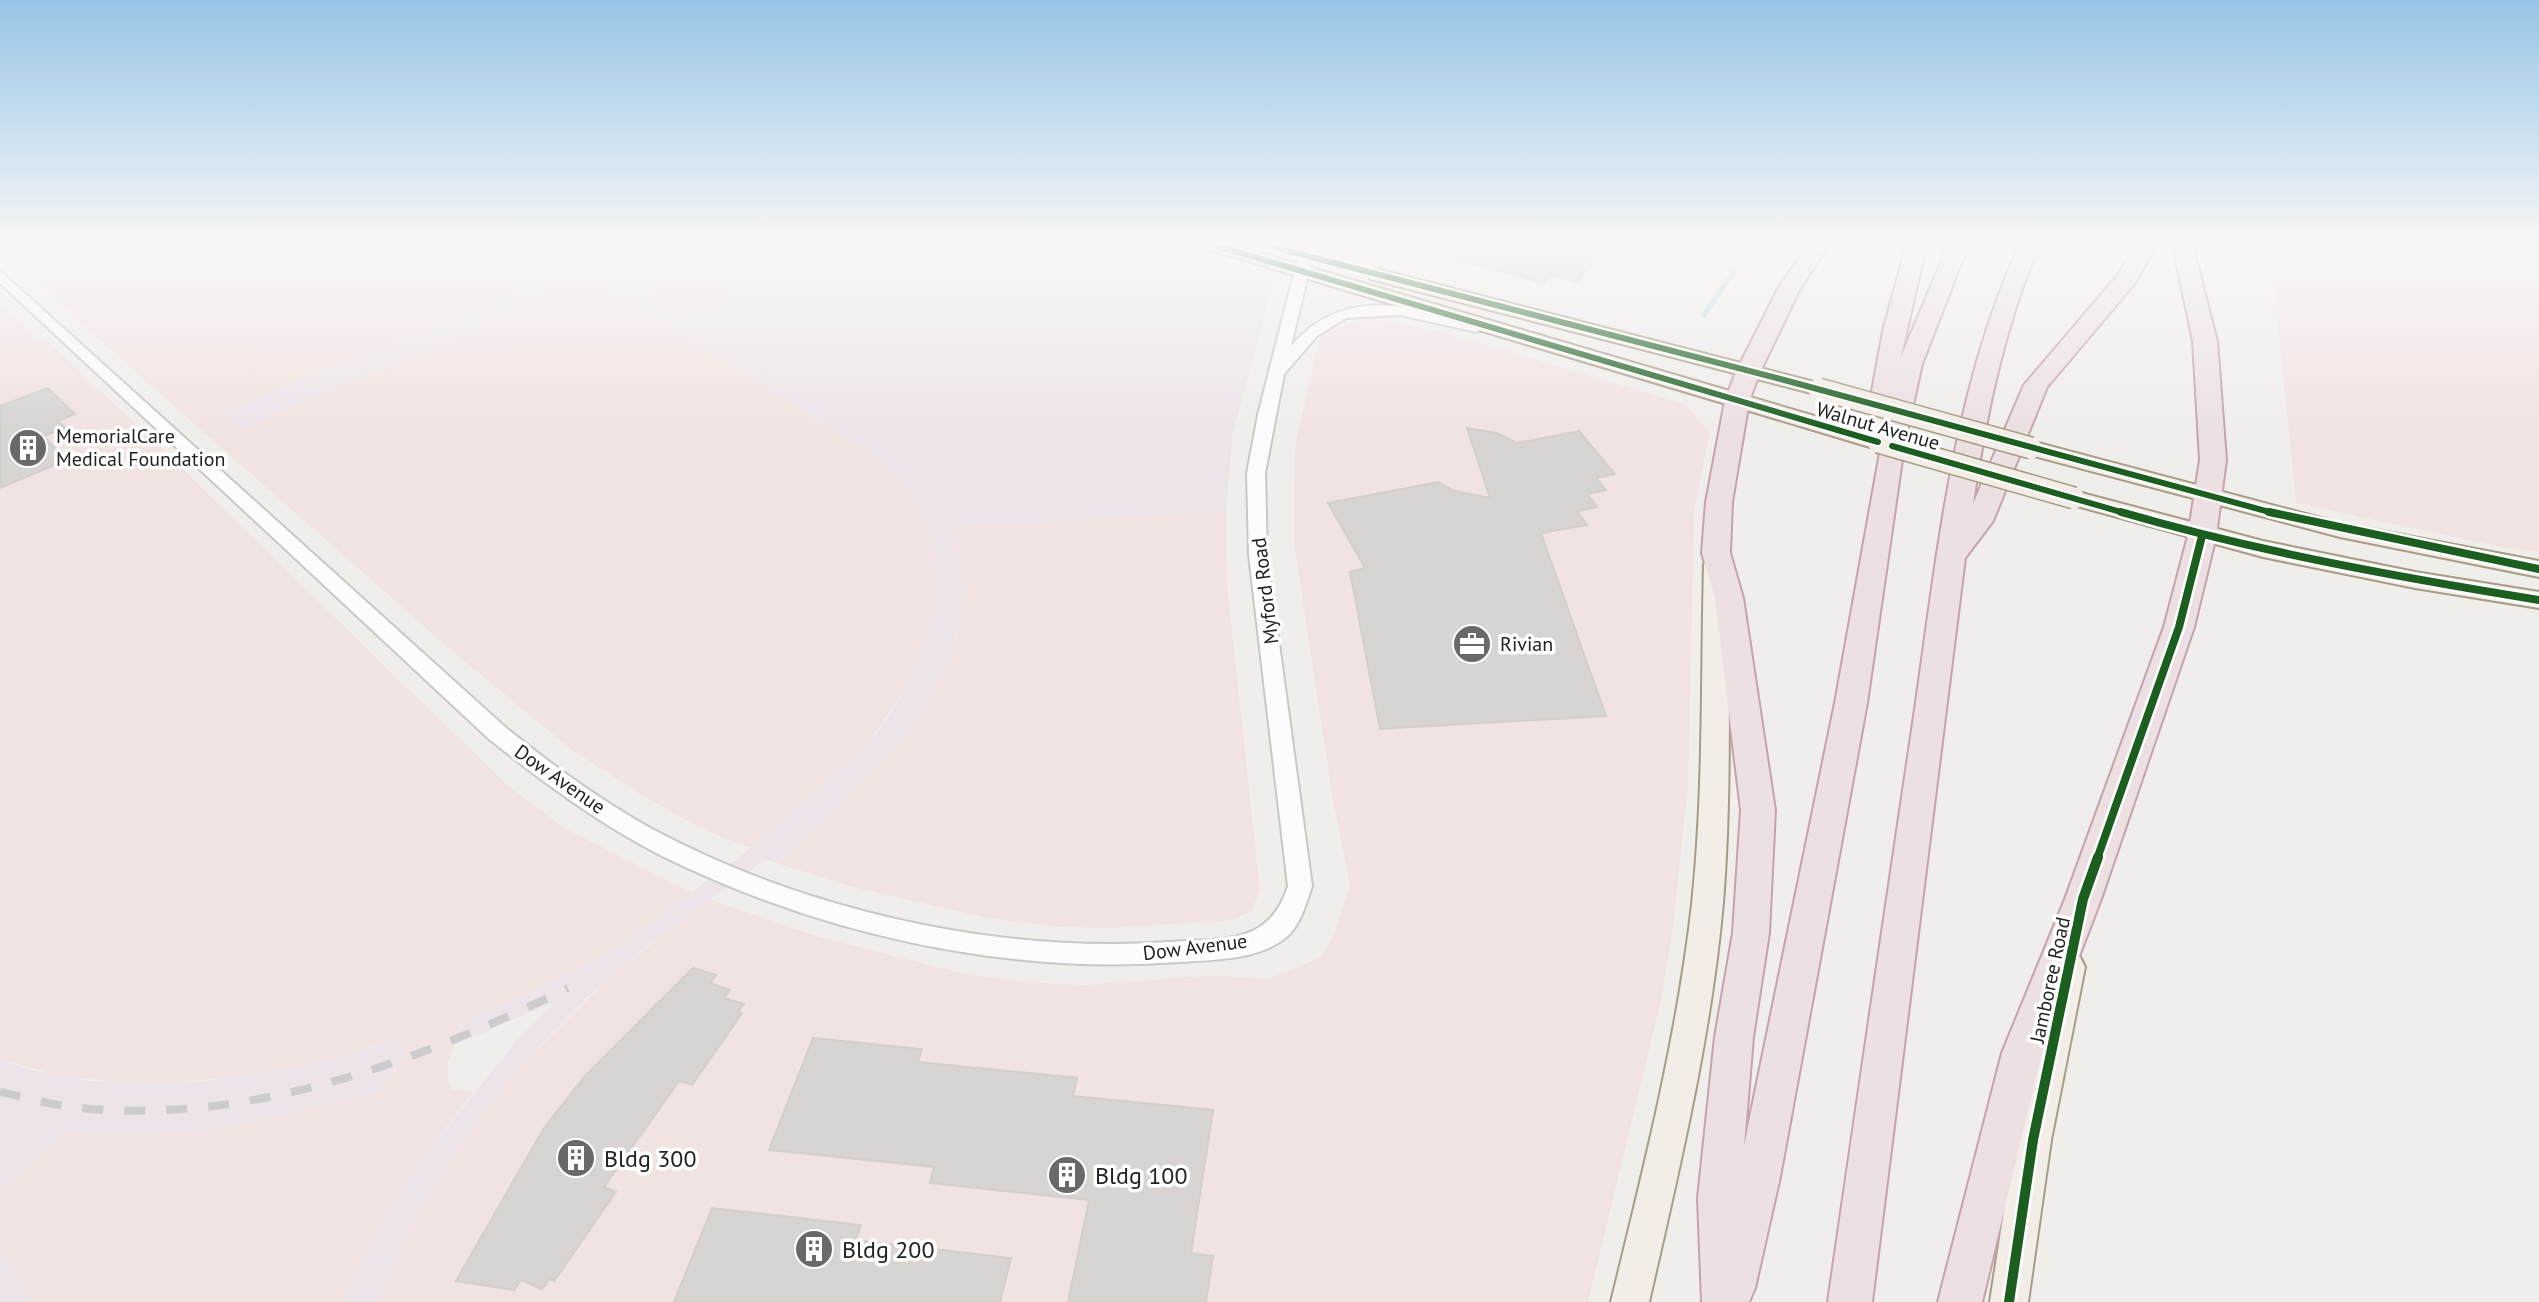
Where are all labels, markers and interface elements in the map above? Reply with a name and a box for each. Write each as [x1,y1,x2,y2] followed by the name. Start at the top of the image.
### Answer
[1813,396,1943,456] street label: Walnut Avenue
[56,423,225,472] place label: MemorialCare Medical Foundation
[7,427,49,469] building icon: MemorialCare Medical Foundation
[1246,536,1284,646] street label: Myford Road
[1451,623,1493,665] office icon: Rivian
[1500,631,1553,657] place label: Rivian
[510,738,610,820] street label: Dow Avenue
[2024,915,2076,1046] street label: Jamboree Road
[1141,928,1249,966] street label: Dow Avenue
[555,1137,597,1179] building icon: Bldg 300
[604,1143,696,1174] place label: Bldg 300
[1046,1154,1088,1196] building icon: Bldg 100
[1095,1160,1187,1191] place label: Bldg 100
[793,1228,835,1270] building icon: Bldg 200
[842,1234,934,1265] place label: Bldg 200

